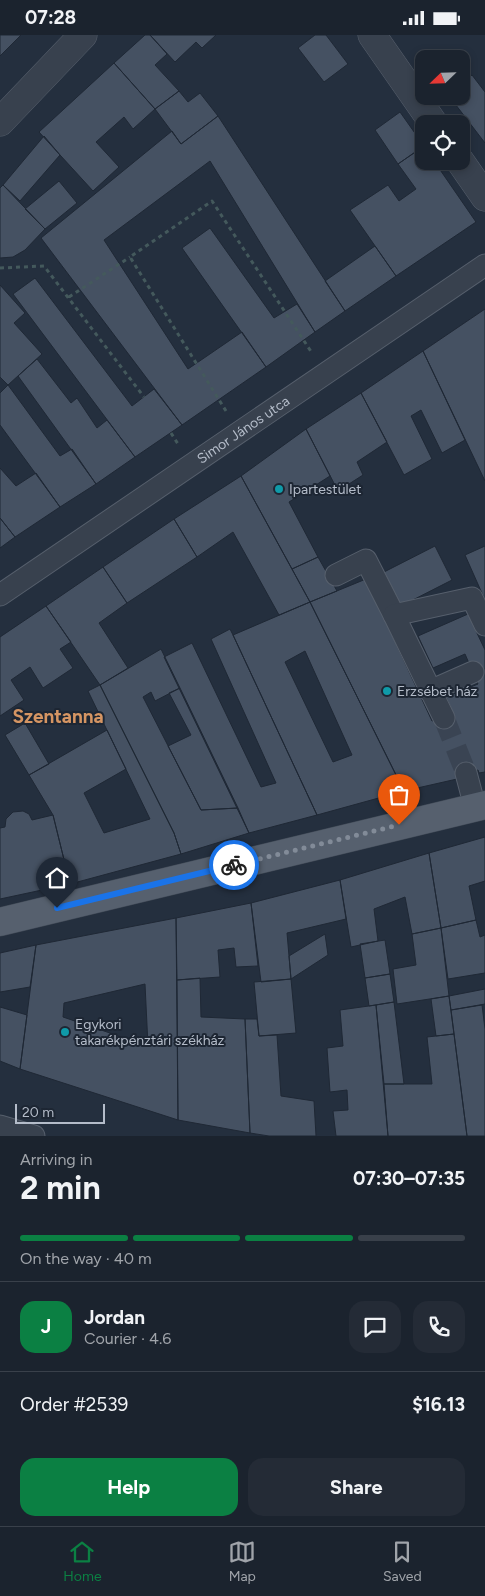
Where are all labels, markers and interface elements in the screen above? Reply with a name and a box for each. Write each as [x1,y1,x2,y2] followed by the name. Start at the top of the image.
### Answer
[25,6,76,29] text: 07:28
[415,50,470,105] north arrow
[415,50,470,170] map controls
[415,115,470,170] button: locate
[194,393,293,467] street label: Simor János utca
[289,481,362,498] place label: Ipartestület
[273,483,285,495] marker: Ipartestület
[397,683,478,700] place label: Erzsébet ház
[381,685,393,697] marker: Erzsébet ház
[12,705,104,728] district label: Szentanna
[378,774,420,825] pin
[385,781,413,809] icon: bag
[209,840,259,890] courier
[220,851,248,879] icon: bike
[36,857,78,908] pin
[43,864,71,892] icon: home
[75,1016,225,1049] place label: Egykori takarékpénztári székház
[59,1026,71,1038] marker: Egykori takarékpénztári székház
[15,1101,105,1124] scale bar
[22,1104,54,1121] text: 20 m
[20,1150,92,1169] text: Arriving in
[353,1167,465,1190] text: 07:30–07:35
[20,1169,101,1207] text: 2 min
[20,1249,152,1268] text: On the way · 40 m
[349,1301,401,1353] button: chat
[413,1301,465,1353] button: phone
[84,1306,145,1329] text: Jordan
[41,1315,51,1338] text: J
[84,1329,171,1348] text: Courier · 4.6
[20,1393,128,1416] text: Order #2539
[412,1393,465,1416] text: $16.13
[20,1458,238,1516] button: Help
[248,1458,465,1516] button: Share
[63,1538,102,1585] tab: Home
[228,1538,256,1585] tab: Map
[383,1538,422,1585] tab: Saved

